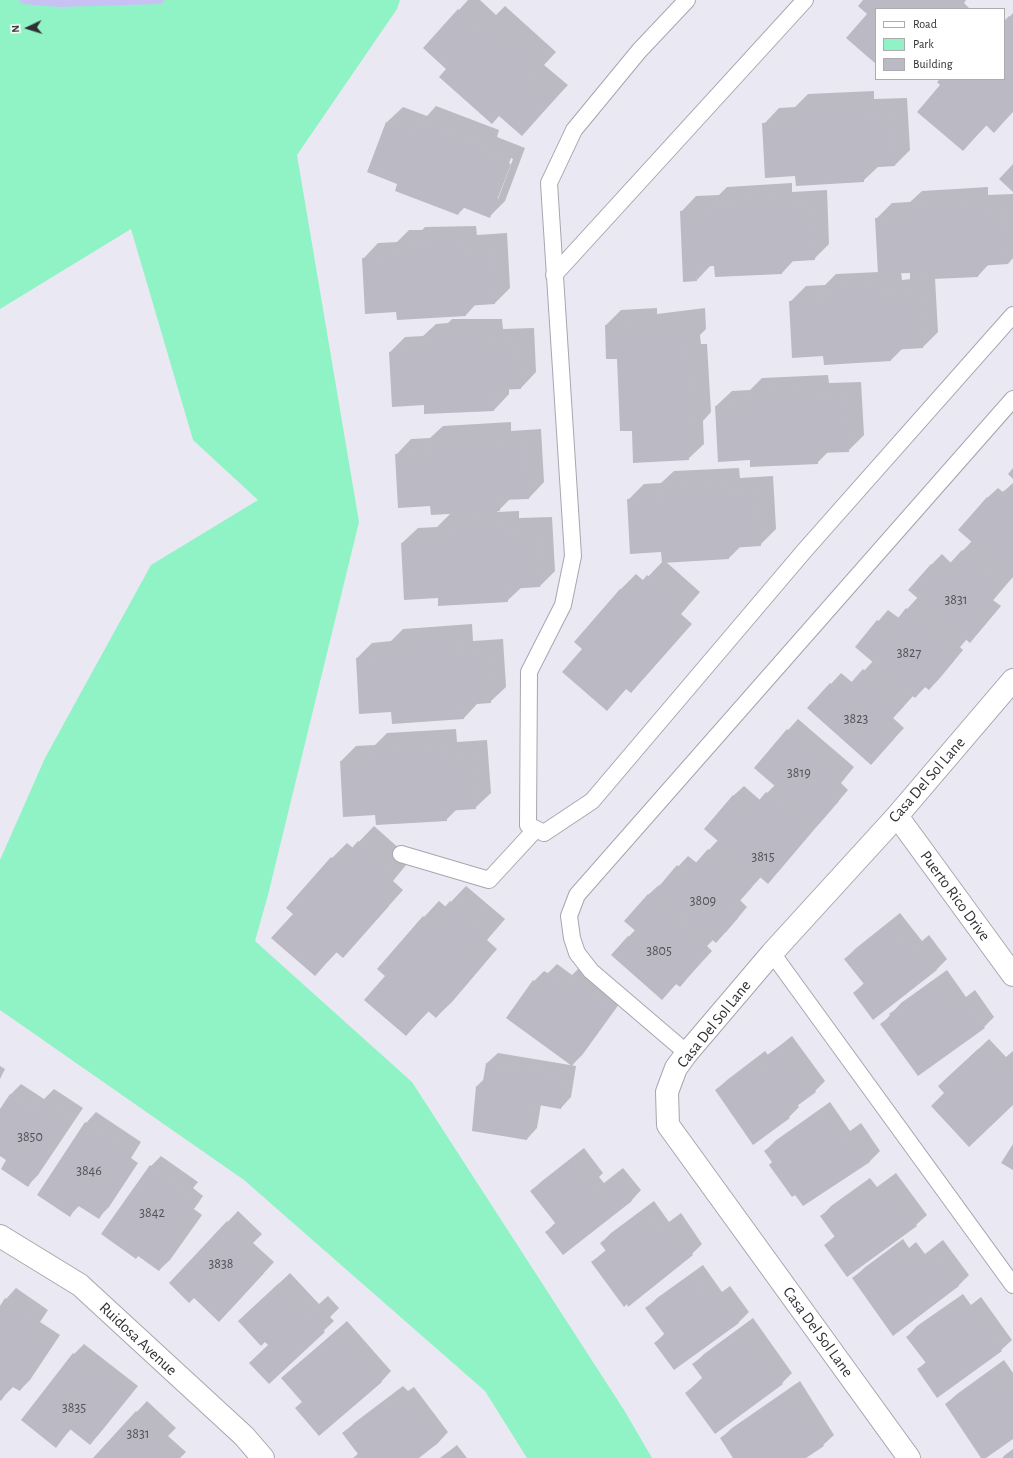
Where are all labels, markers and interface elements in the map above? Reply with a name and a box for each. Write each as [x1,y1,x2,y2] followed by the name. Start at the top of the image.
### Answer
[8,8,48,48] north arrow
[875,8,1005,80] legend
[913,18,937,30] text: Road
[10,25,21,33] text: N
[913,38,934,50] text: Park
[913,58,953,70] text: Building
[945,592,967,608] house number: 3831
[897,645,921,661] house number: 3827
[844,711,868,727] house number: 3823
[885,733,969,827] street label: Casa Del Sol Lane
[787,765,811,781] house number: 3819
[916,847,994,945] street label: Puerto Rico Drive
[751,849,775,865] house number: 3815
[690,893,716,909] house number: 3809
[646,943,672,959] house number: 3805
[673,976,755,1072] street label: Casa Del Sol Lane
[17,1129,43,1145] house number: 3850
[76,1163,102,1179] house number: 3846
[139,1205,165,1221] house number: 3842
[209,1256,233,1272] house number: 3838
[779,1283,857,1381] street label: Casa Del Sol Lane
[95,1298,181,1380] street label: Ruidosa Avenue
[62,1400,86,1416] house number: 3835
[127,1426,149,1442] house number: 3831

